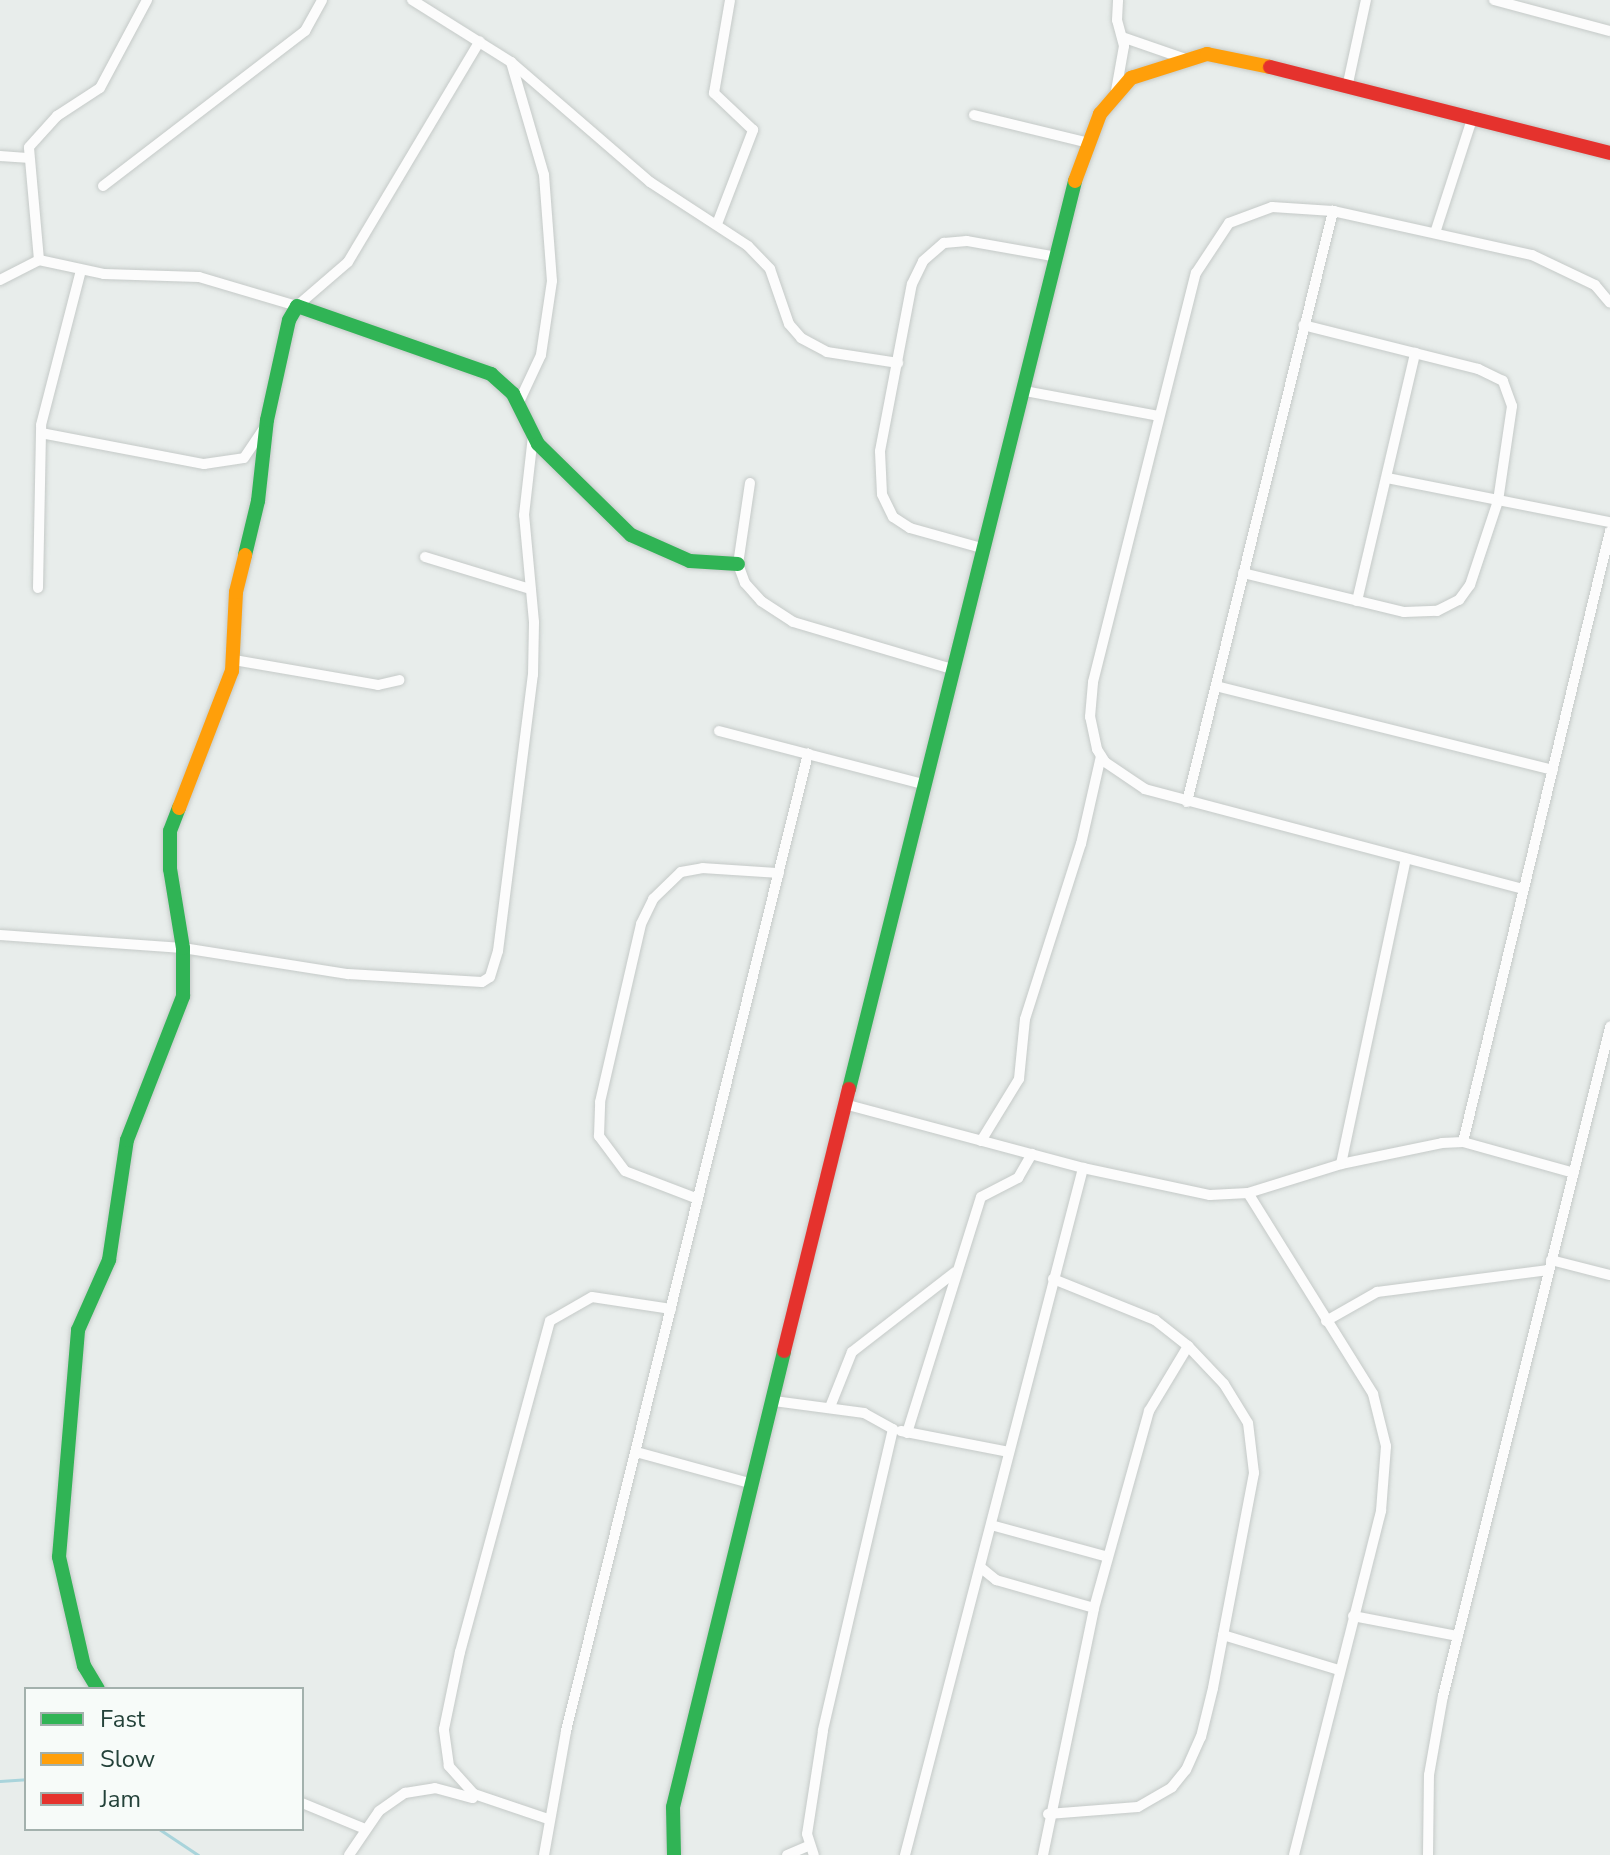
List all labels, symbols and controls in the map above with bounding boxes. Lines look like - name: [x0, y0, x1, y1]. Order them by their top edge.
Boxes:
- legend: [24, 1687, 304, 1831]
- text: Fast: [100, 1703, 145, 1735]
- text: Slow: [100, 1743, 155, 1775]
- text: Jam: [100, 1783, 141, 1815]

